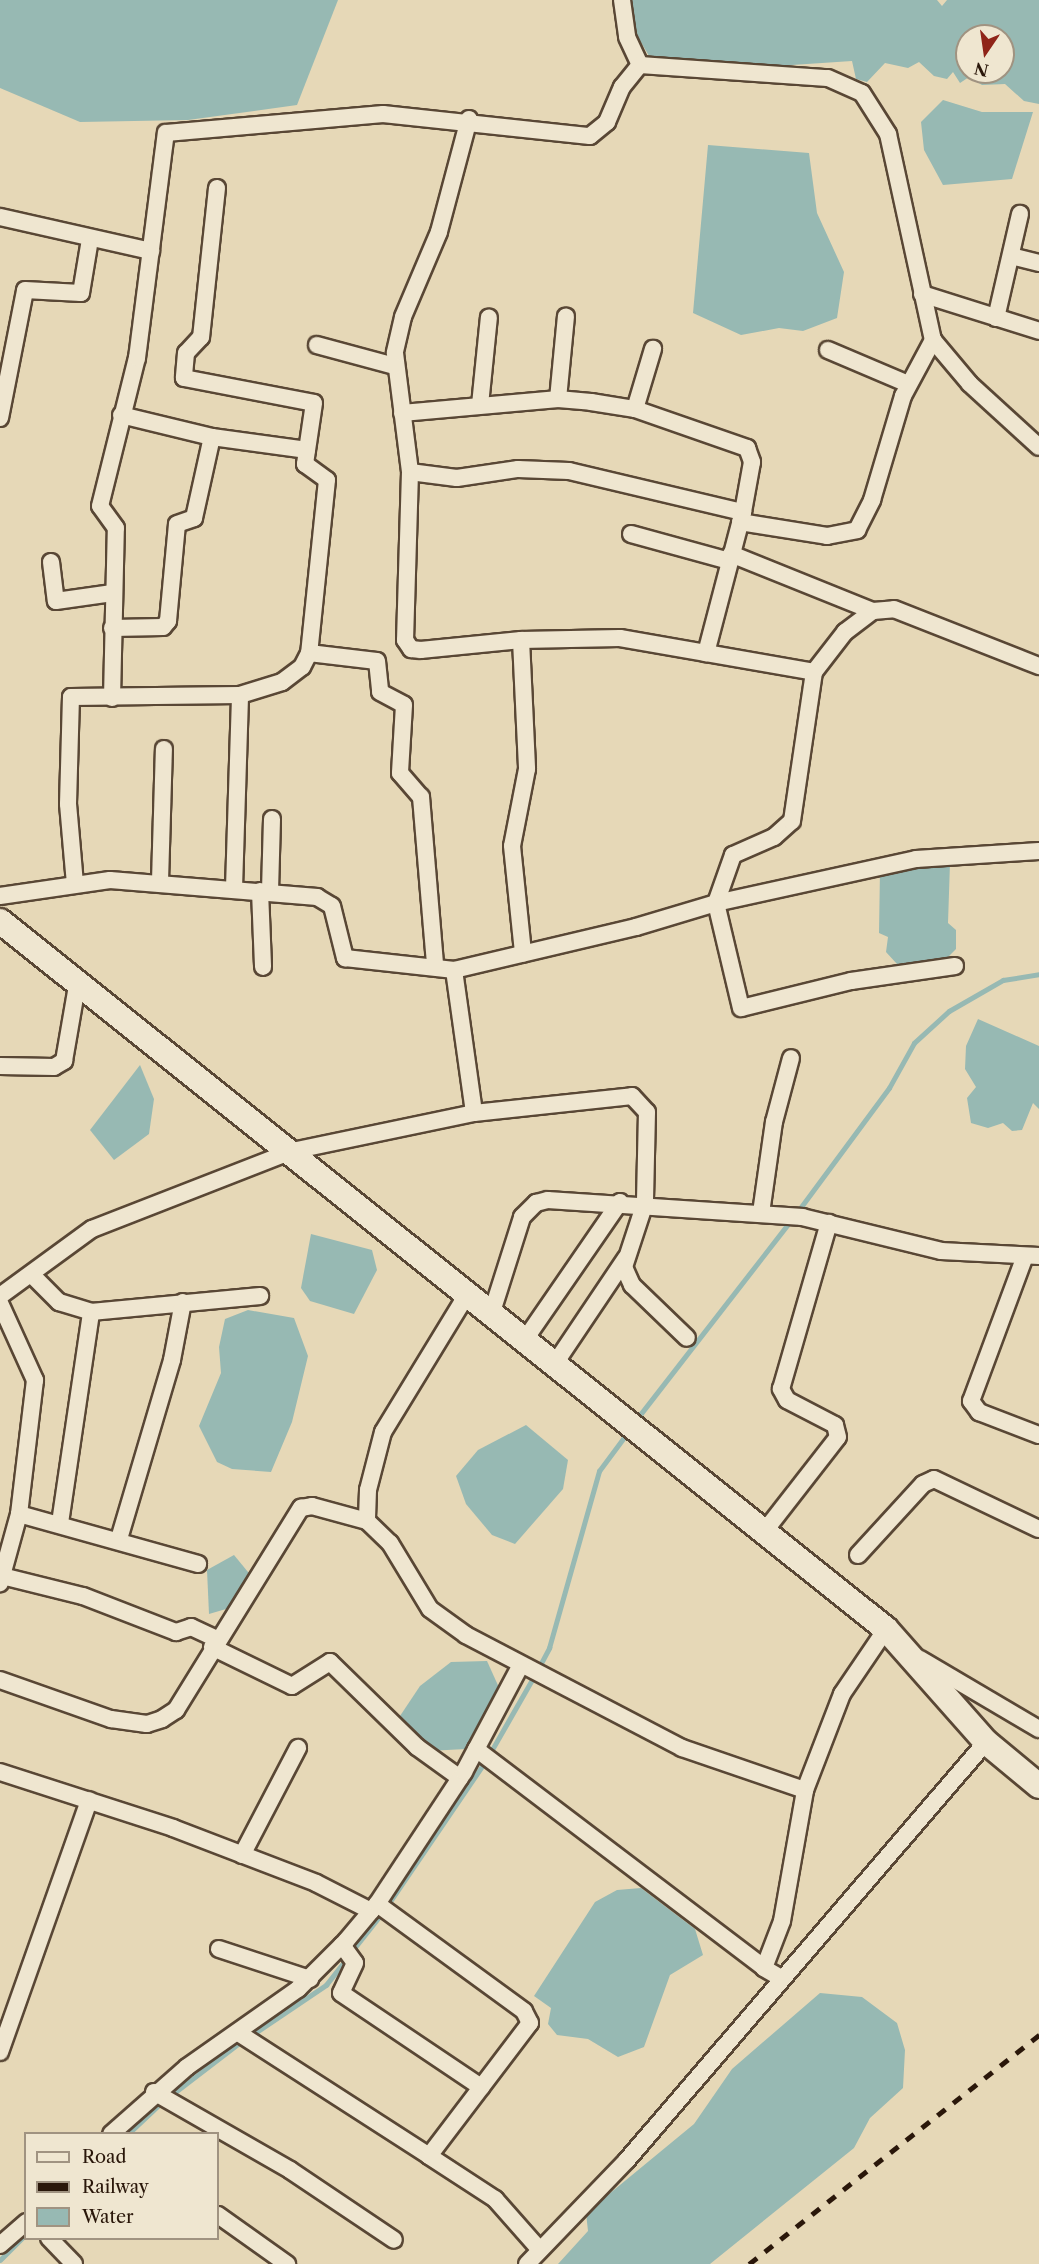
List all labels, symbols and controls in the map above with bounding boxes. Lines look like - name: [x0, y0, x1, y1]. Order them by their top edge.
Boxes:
- north arrow: [955, 24, 1015, 84]
- text: N: [972, 58, 990, 81]
- legend: [24, 2132, 219, 2240]
- text: Road: [82, 2146, 127, 2168]
- text: Railway: [82, 2176, 149, 2198]
- text: Water: [82, 2206, 134, 2228]

